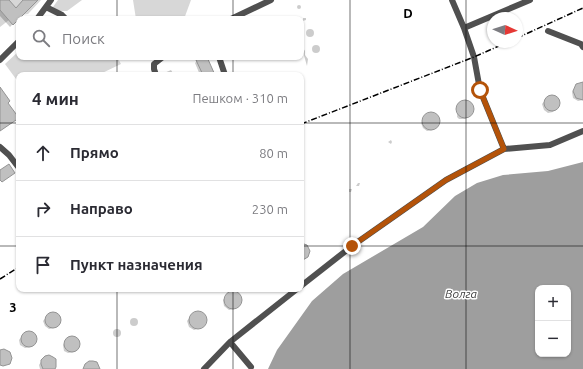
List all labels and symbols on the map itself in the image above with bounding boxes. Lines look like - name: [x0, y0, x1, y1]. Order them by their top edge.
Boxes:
- text: D: [403, 6, 413, 20]
- north arrow: [487, 12, 523, 48]
- route start: [471, 81, 489, 99]
- route end: [343, 237, 361, 255]
- water label: Волга: [445, 287, 477, 300]
- text: 3: [9, 300, 17, 314]

